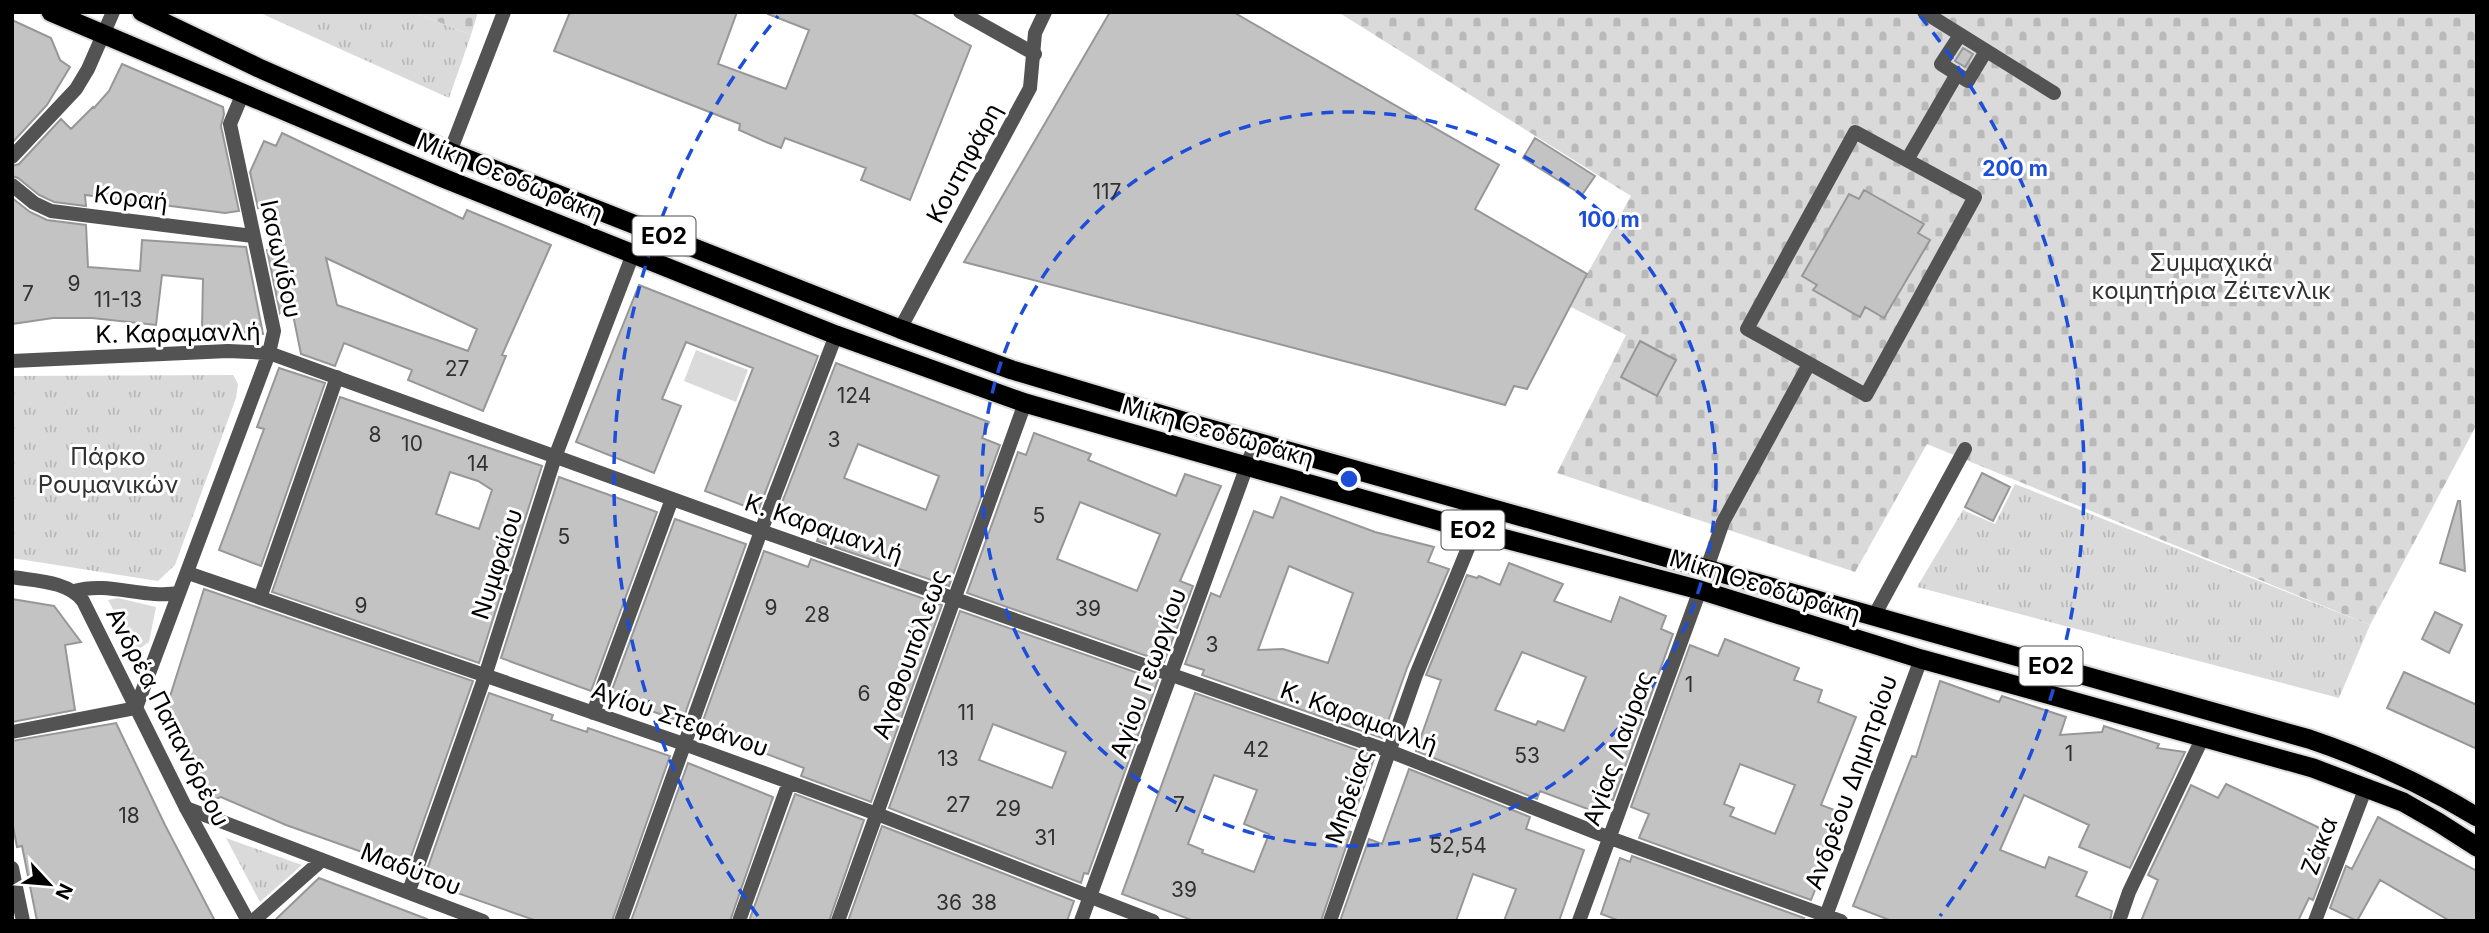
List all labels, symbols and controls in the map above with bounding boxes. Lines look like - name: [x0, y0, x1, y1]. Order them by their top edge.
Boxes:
- street label: Κουτηφάρη: [920, 98, 1008, 228]
- street label: Μίκη Θεοδωράκη: [413, 126, 607, 228]
- text: 200 m: [1982, 156, 2048, 181]
- street label: Κοραή: [92, 179, 170, 217]
- house number: 117: [1093, 179, 1121, 204]
- street label: Ιασωνίδου: [254, 197, 308, 321]
- text: 100 m: [1578, 207, 1640, 232]
- road number: ΕΟ2: [632, 216, 696, 256]
- park label: Συμμαχικά κοιμητήρια Ζέιτενλικ: [2092, 248, 2331, 305]
- house number: 9: [67, 271, 81, 296]
- house number: 7: [22, 281, 34, 306]
- house number: 11-13: [94, 287, 142, 312]
- street label: Κ. Καραμανλή: [95, 317, 261, 349]
- house number: 27: [445, 356, 469, 381]
- house number: 124: [837, 383, 871, 408]
- street label: Μίκη Θεοδωράκη: [1119, 391, 1317, 473]
- house number: 8: [369, 422, 382, 447]
- house number: 3: [828, 427, 840, 452]
- house number: 10: [401, 431, 423, 456]
- park label: Πάρκο Ρουμανικών: [38, 442, 178, 499]
- house number: 14: [467, 451, 489, 476]
- centre of rings: [1337, 467, 1361, 491]
- street label: Κ. Καραμανλή: [741, 487, 907, 569]
- house number: 5: [1033, 503, 1045, 528]
- street label: Νυμφαίου: [465, 505, 529, 623]
- road number: ΕΟ2: [1442, 510, 1504, 550]
- house number: 5: [558, 524, 570, 549]
- street label: Μίκη Θεοδωράκη: [1666, 543, 1864, 629]
- street label: Αγαθουπόλεως: [866, 565, 954, 743]
- street label: Αγίου Γεωργίου: [1104, 584, 1192, 762]
- house number: 9: [354, 593, 368, 618]
- house number: 9: [764, 595, 778, 620]
- house number: 39: [1075, 596, 1101, 621]
- house number: 28: [804, 602, 830, 627]
- street label: Ανδρέα Παπανδρέου: [100, 603, 236, 831]
- house number: 3: [1206, 632, 1218, 657]
- road number: ΕΟ2: [2020, 646, 2082, 686]
- street label: Αγίας Λαύρας: [1577, 667, 1659, 829]
- street label: Ανδρέου Δημητρίου: [1799, 671, 1903, 893]
- house number: 1: [1685, 672, 1693, 697]
- street label: Αγίου Στεφάνου: [588, 675, 772, 763]
- street label: Κ. Καραμανλή: [1276, 675, 1442, 759]
- house number: 6: [857, 681, 871, 706]
- house number: 11: [957, 700, 975, 725]
- house number: 42: [1243, 737, 1269, 762]
- house number: 1: [2065, 741, 2073, 766]
- house number: 53: [1514, 743, 1540, 768]
- street label: Μηδείας: [1319, 744, 1379, 848]
- house number: 13: [937, 746, 959, 771]
- house number: 27: [946, 792, 970, 817]
- house number: 7: [1173, 792, 1185, 817]
- house number: 29: [995, 796, 1021, 821]
- house number: 18: [118, 803, 140, 828]
- street label: Ζάκα: [2295, 813, 2343, 879]
- house number: 31: [1034, 825, 1056, 850]
- house number: 52,54: [1429, 833, 1487, 858]
- street label: Μαδύτου: [357, 837, 465, 901]
- north arrow: [14, 849, 84, 919]
- house number: 39: [1171, 877, 1197, 902]
- text: N: [50, 880, 77, 903]
- house number: 36: [936, 890, 962, 915]
- house number: 38: [971, 890, 997, 915]

